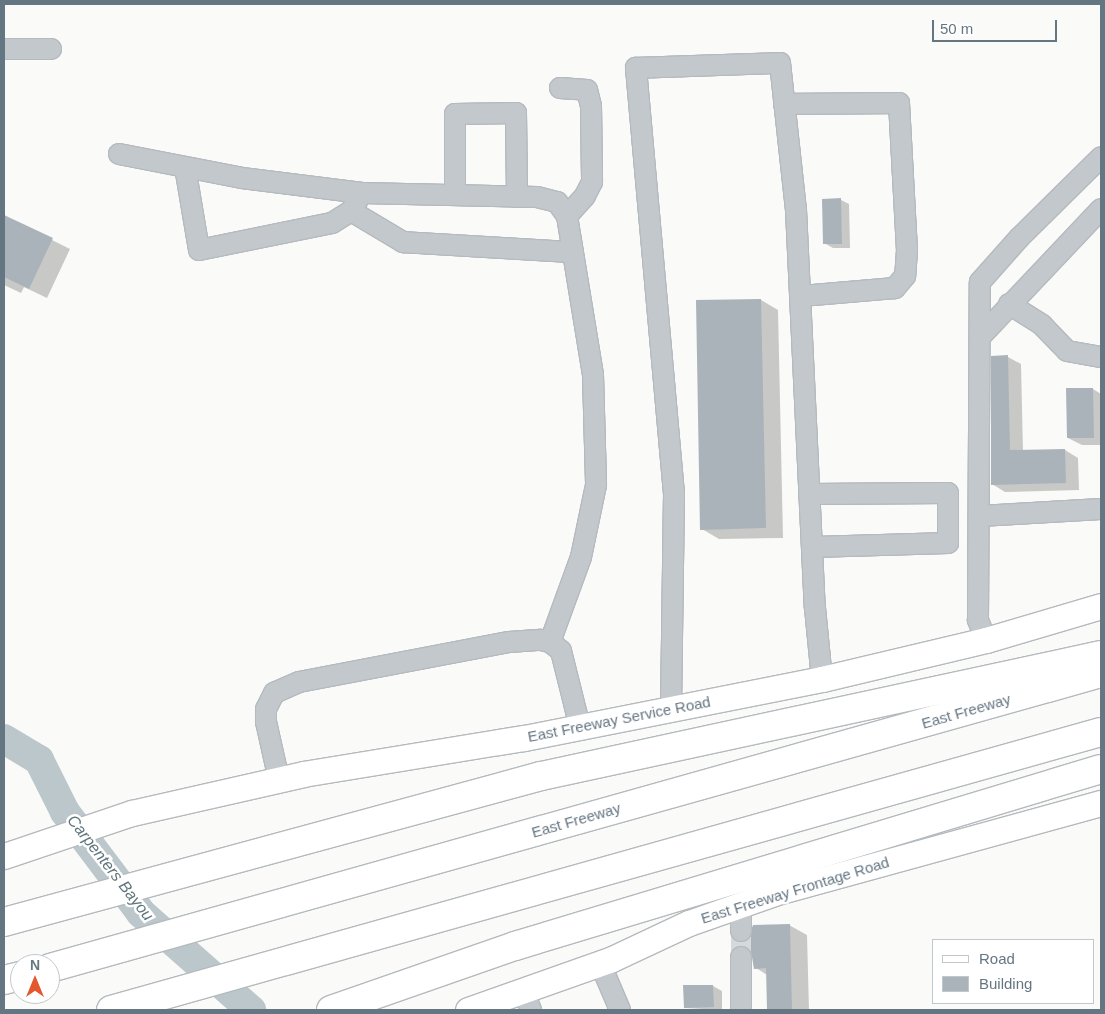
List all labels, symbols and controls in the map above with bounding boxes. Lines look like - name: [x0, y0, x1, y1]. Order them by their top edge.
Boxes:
- scale bar: [935, 10, 1060, 42]
- text: 50 m: [940, 20, 973, 37]
- street label: East Freeway: [919, 690, 1013, 732]
- street label: East Freeway Service Road: [526, 692, 712, 746]
- street label: East Freeway: [529, 799, 623, 841]
- water label: Carpenters Bayou: [63, 811, 157, 925]
- street label: East Freeway Frontage Road: [699, 853, 891, 927]
- legend: [932, 939, 1095, 1004]
- text: Road: [979, 950, 1015, 967]
- north arrow: [10, 954, 60, 1004]
- text: N: [30, 957, 40, 973]
- text: Building: [979, 975, 1032, 992]

